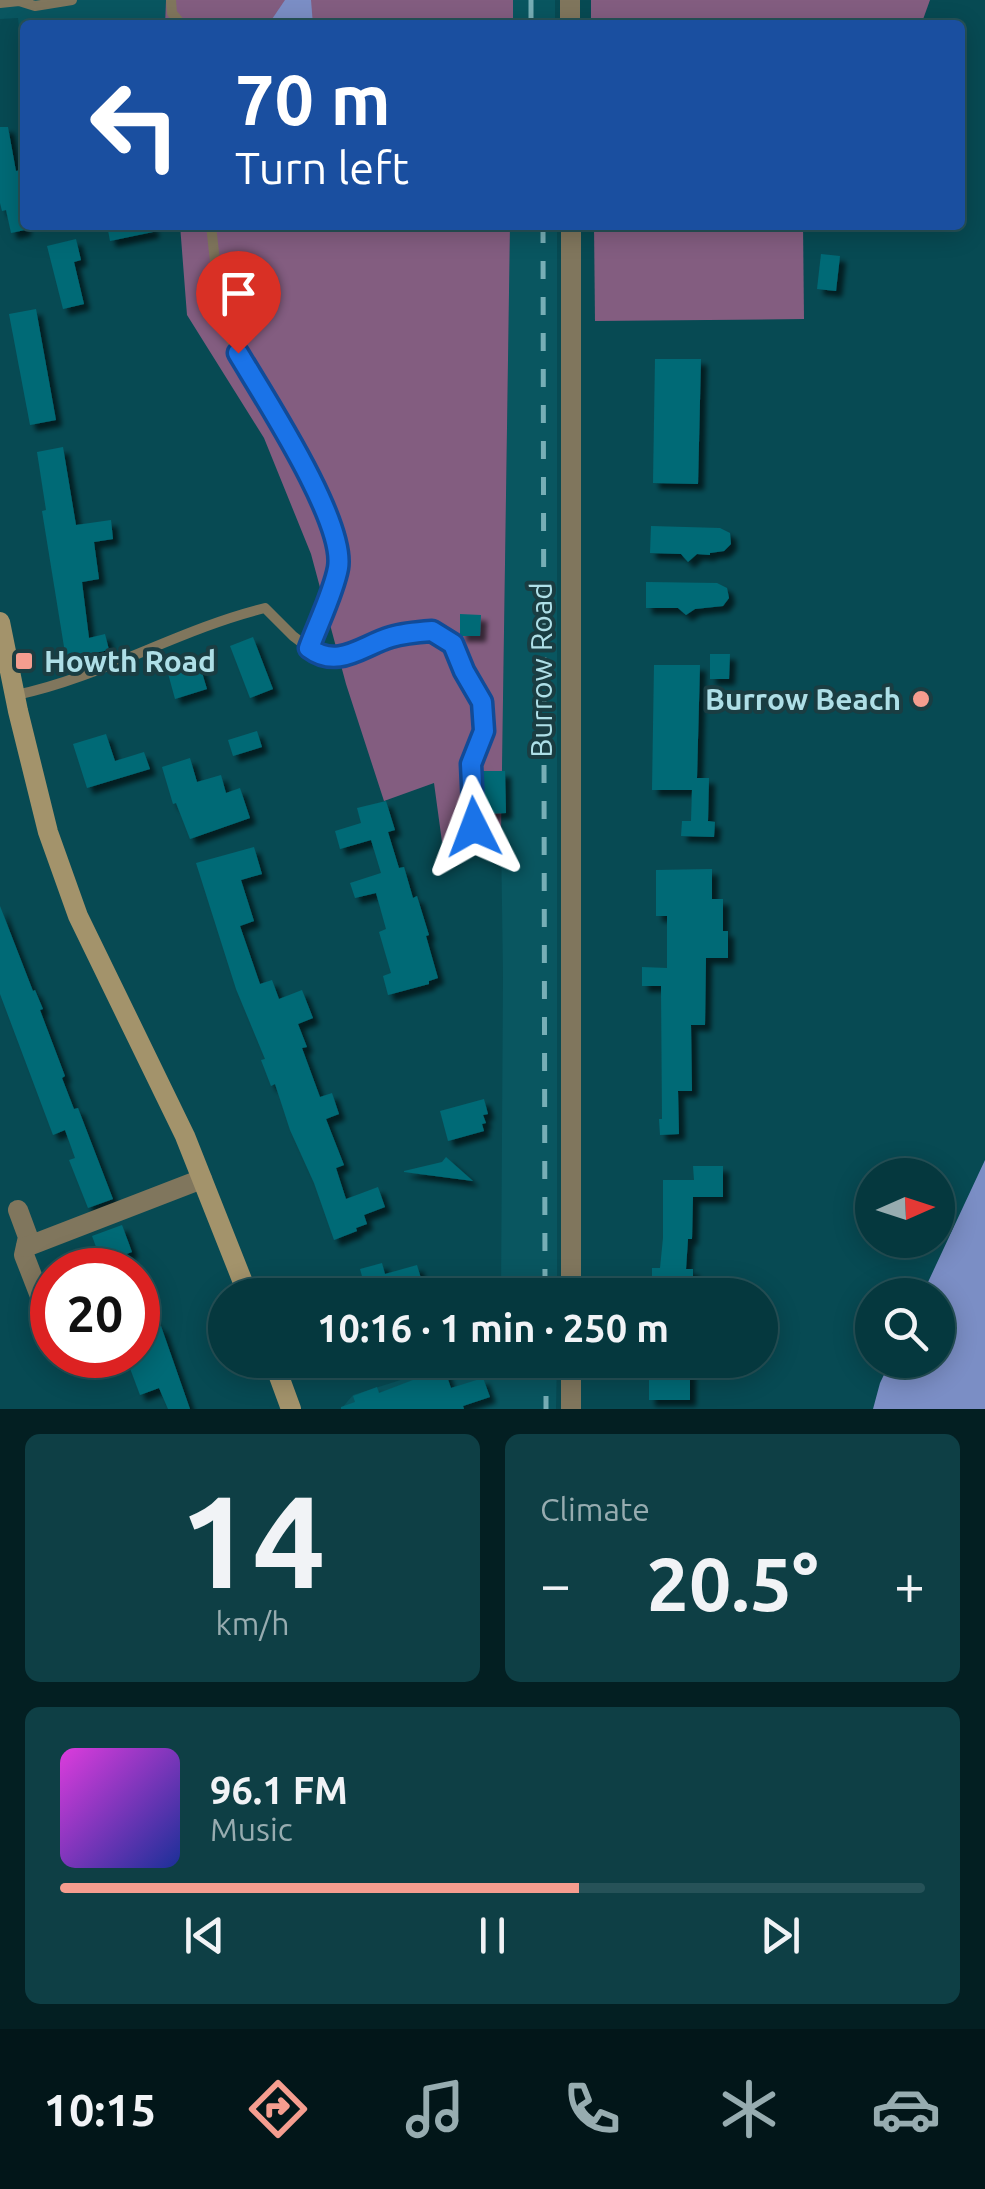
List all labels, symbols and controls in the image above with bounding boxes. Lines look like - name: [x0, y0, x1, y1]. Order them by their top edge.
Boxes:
- icon: left: [70, 60, 200, 190]
- text: 70 m: [235, 60, 391, 138]
- text: Turn left: [235, 142, 409, 193]
- pin: [196, 251, 281, 354]
- icon: arrive: [211, 266, 266, 321]
- street label: Burrow Road: [524, 582, 558, 758]
- place label: Howth Road: [44, 644, 216, 678]
- marker: Howth Road: [13, 650, 35, 672]
- place label: Burrow Beach: [705, 682, 901, 716]
- marker: Burrow Beach: [910, 688, 932, 710]
- position arrow: [422, 775, 526, 879]
- north arrow: [855, 1158, 955, 1258]
- map controls: [855, 1158, 955, 1378]
- speed limit sign: 20: [30, 1248, 160, 1378]
- button: search: [855, 1278, 955, 1378]
- text: 10:16 · 1 min · 250 m: [317, 1307, 669, 1349]
- text: 14: [179, 1467, 326, 1613]
- text: Climate: [540, 1491, 650, 1527]
- text: 20.5°: [647, 1541, 818, 1625]
- text: −: [540, 1553, 571, 1614]
- text: +: [894, 1553, 925, 1614]
- text: km/h: [216, 1605, 289, 1641]
- text: 96.1 FM: [210, 1769, 348, 1811]
- text: Music: [210, 1811, 293, 1847]
- icon: previous: [177, 1908, 232, 1963]
- icon: pause: [465, 1908, 520, 1963]
- icon: next: [753, 1908, 808, 1963]
- icon: directions: [243, 2074, 313, 2144]
- icon: music: [400, 2074, 470, 2144]
- icon: phone: [557, 2074, 627, 2144]
- icon: climate: [714, 2074, 784, 2144]
- icon: car: [871, 2074, 941, 2144]
- text: 10:15: [44, 2084, 156, 2135]

